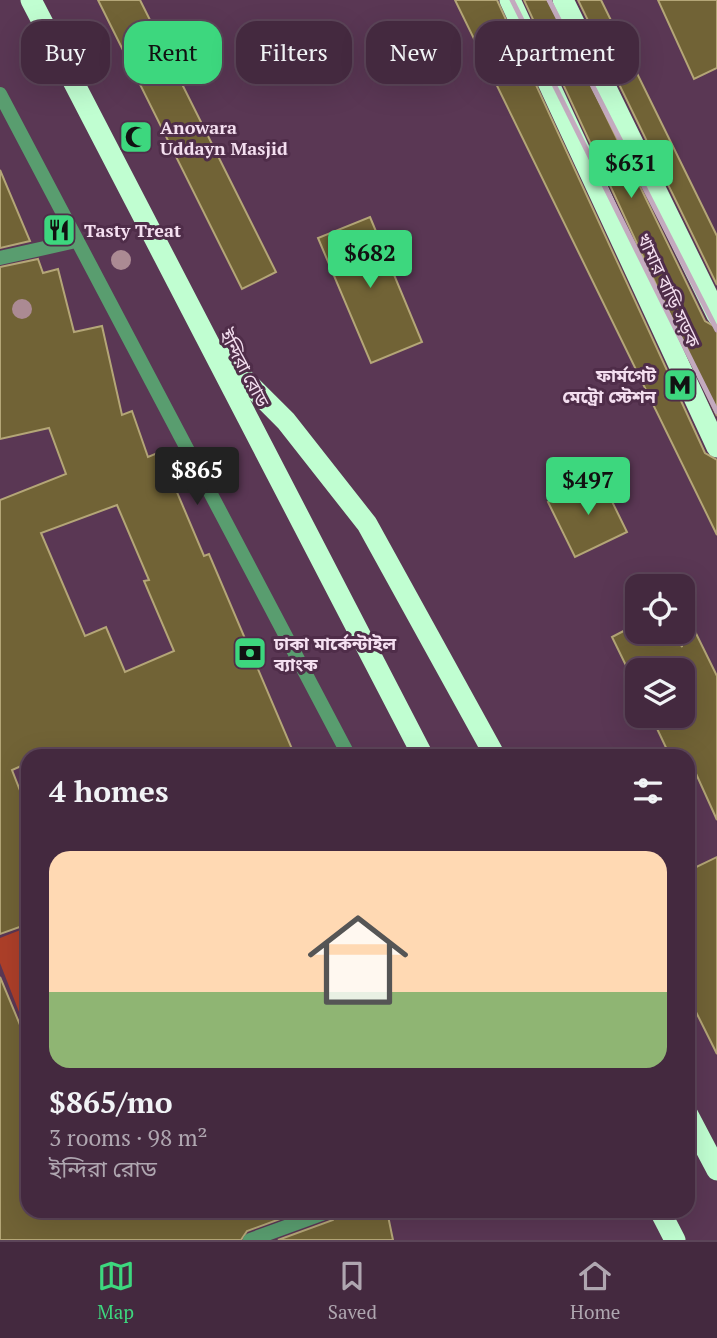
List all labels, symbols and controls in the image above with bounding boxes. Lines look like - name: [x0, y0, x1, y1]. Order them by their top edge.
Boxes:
- chip: Buy: [21, 21, 110, 84]
- chip: Rent: [124, 21, 222, 84]
- chip: Filters: [236, 21, 352, 84]
- chip: New: [366, 21, 461, 84]
- chip: Apartment: [475, 21, 639, 84]
- place label: Anowara Uddayn Masjid: [160, 115, 288, 160]
- mosque icon: Anowara Uddayn Masjid: [117, 118, 155, 156]
- pin: $631: [590, 140, 672, 200]
- text: $631: [605, 147, 657, 178]
- restaurant icon: Tasty Treat: [40, 211, 78, 249]
- place label: Tasty Treat: [84, 218, 181, 242]
- street label: খামার বাড়ি সড়ক: [632, 229, 706, 352]
- pin: $682: [329, 230, 411, 290]
- text: $682: [344, 237, 396, 268]
- street label: ইন্দিরা রোড: [214, 324, 276, 411]
- place label: ফার্মগেট মেট্রো স্টেশন: [562, 363, 657, 408]
- metro station icon: ফার্মগেট মেট্রো স্টেশন: [661, 366, 699, 404]
- pin: $865: [156, 448, 238, 507]
- text: $865: [171, 454, 223, 485]
- pin: $497: [547, 458, 629, 517]
- text: $497: [562, 464, 614, 495]
- map controls: [625, 574, 695, 728]
- button: locate: [625, 574, 695, 644]
- place label: ঢাকা মার্কেন্টাইল ব্যাংক: [273, 631, 396, 676]
- bank icon: ঢাকা মার্কেন্টাইল ব্যাংক: [231, 634, 269, 672]
- button: layers: [625, 658, 695, 728]
- text: 4 homes: [49, 771, 168, 811]
- icon: filters: [629, 772, 667, 810]
- icon: home: [295, 897, 421, 1023]
- text: $865/mo: [49, 1082, 173, 1122]
- text: 3 rooms · 98 m²: [49, 1122, 208, 1153]
- text: ইন্দিরা রোড: [49, 1153, 157, 1184]
- tab: Map: [97, 1257, 135, 1324]
- tab: Saved: [328, 1257, 377, 1324]
- tab: Home: [570, 1257, 620, 1324]

